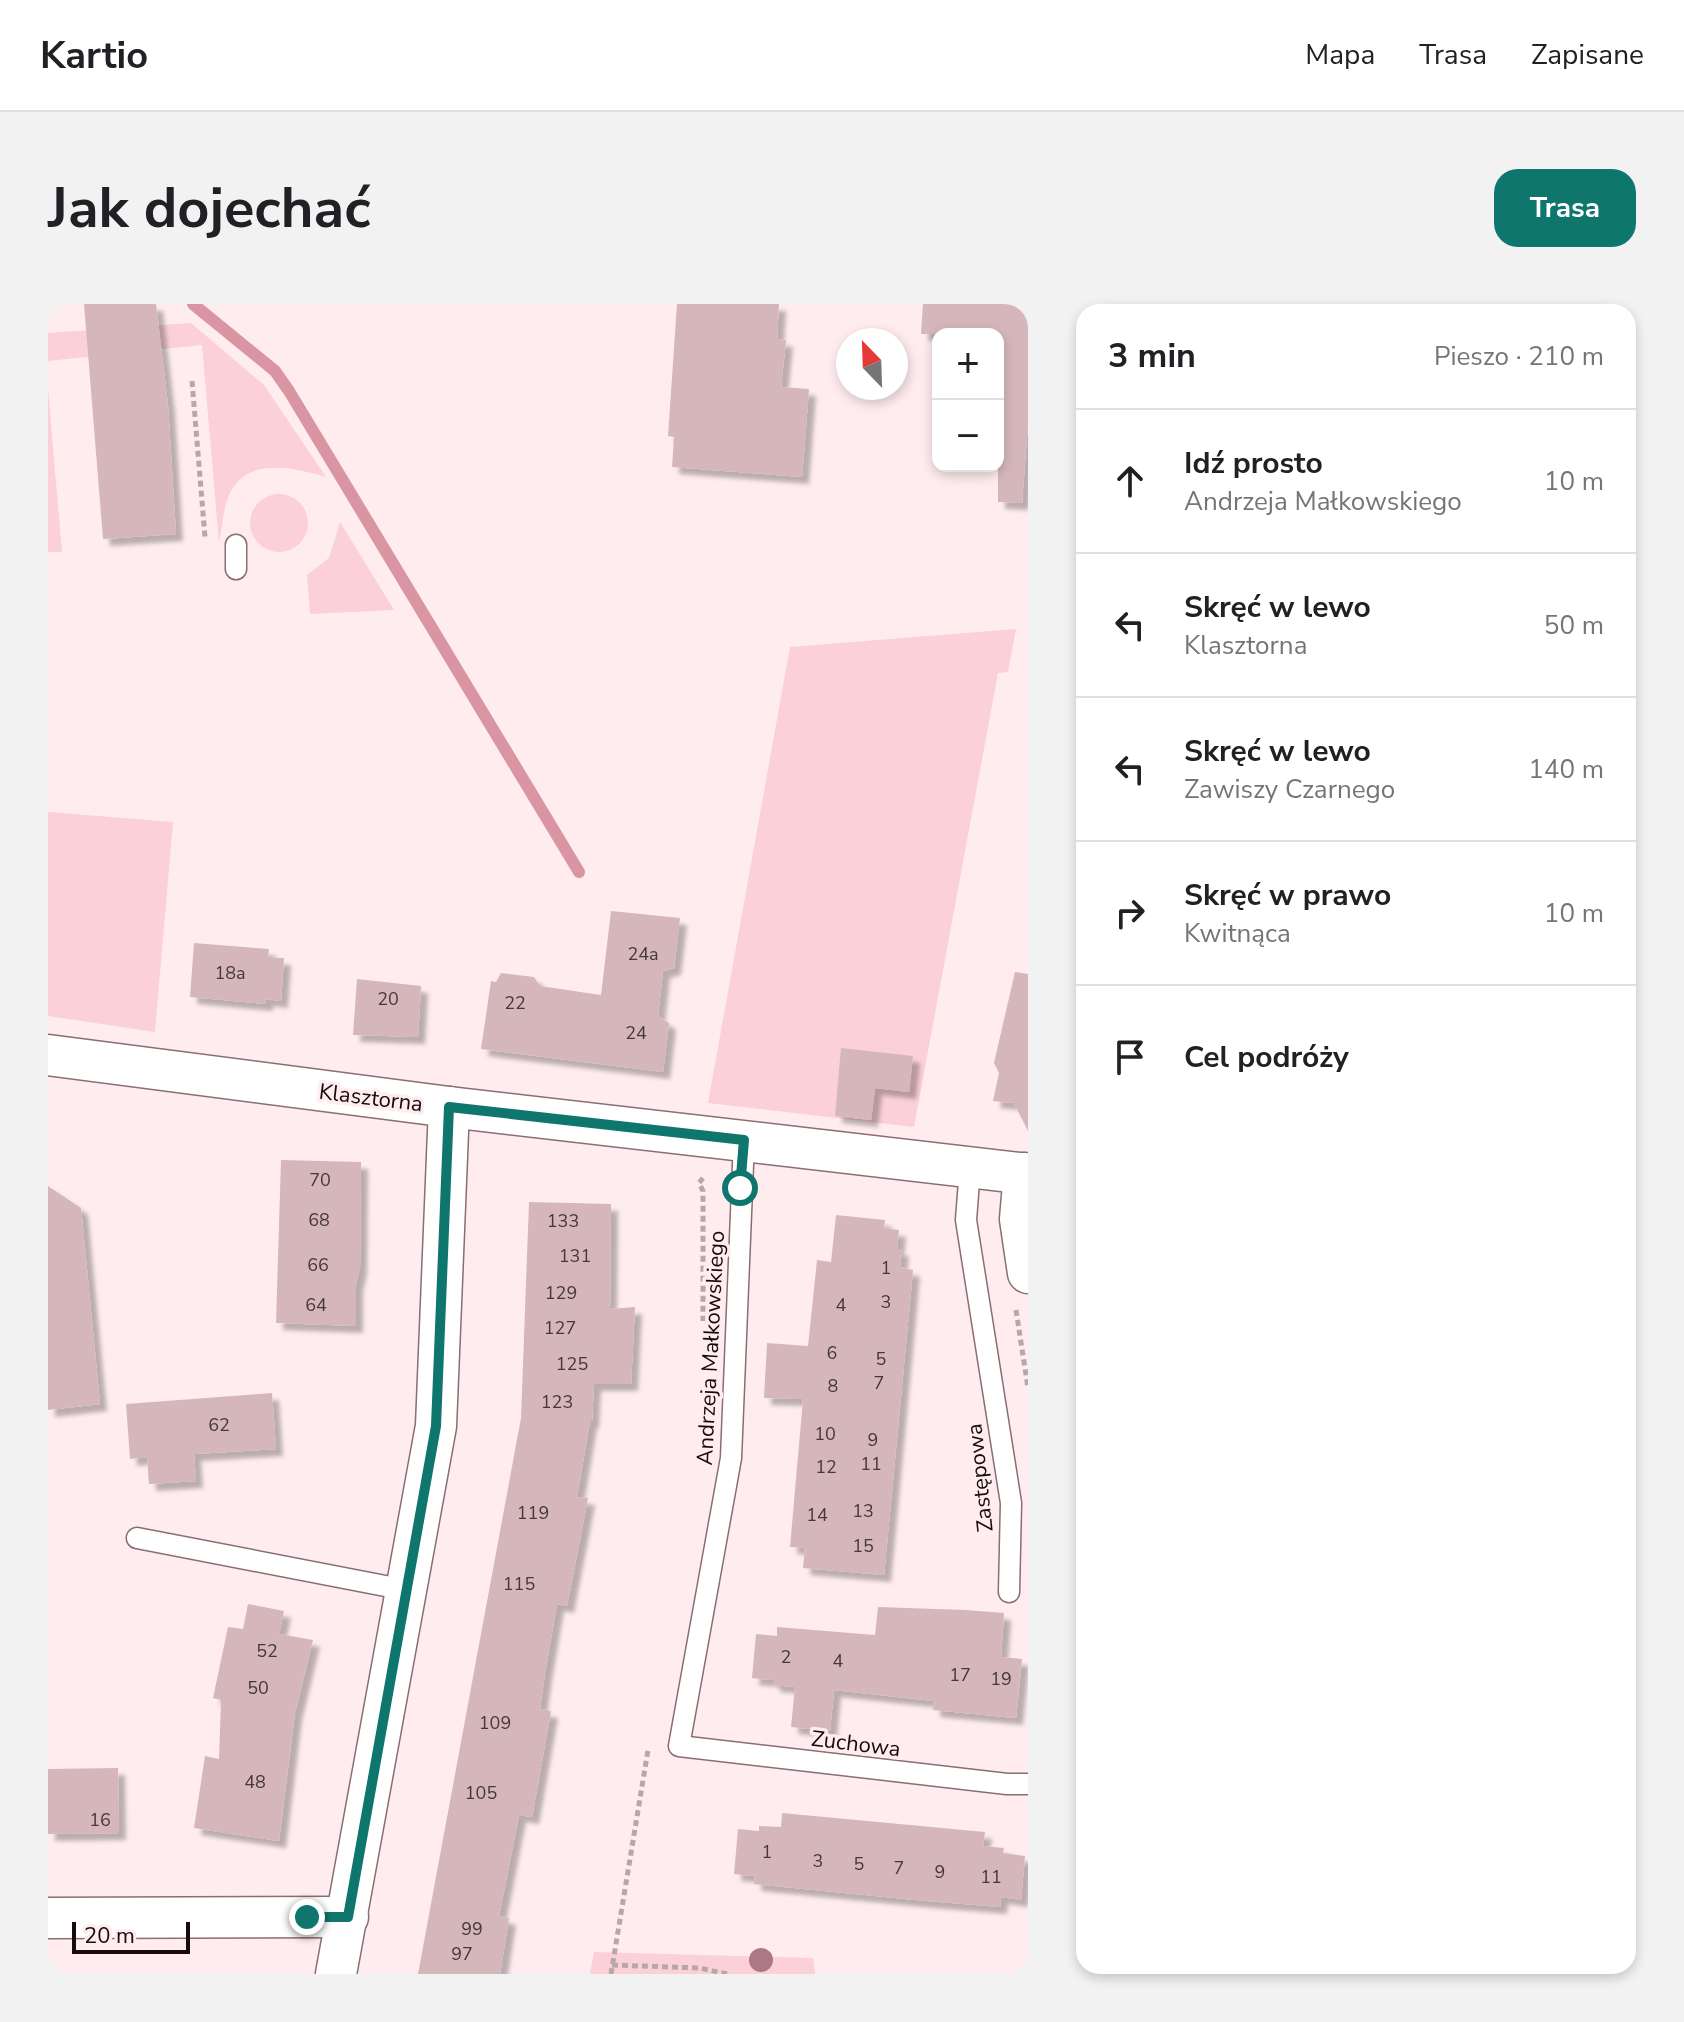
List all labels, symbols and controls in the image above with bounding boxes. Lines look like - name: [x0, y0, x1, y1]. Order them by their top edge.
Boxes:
- text: Kartio: [40, 30, 148, 81]
- text: Mapa: [1305, 36, 1375, 74]
- text: Trasa: [1419, 36, 1487, 74]
- text: Zapisane: [1531, 36, 1644, 74]
- button: Trasa: [1494, 169, 1636, 247]
- text: Jak dojechać: [48, 170, 371, 247]
- north arrow: [836, 328, 908, 400]
- map controls: [932, 328, 1004, 472]
- button: +: [932, 328, 1004, 400]
- text: 3 min: [1108, 333, 1196, 379]
- text: Pieszo · 210 m: [1434, 339, 1604, 374]
- button: −: [932, 400, 1004, 472]
- text: Idź prosto: [1184, 443, 1323, 484]
- icon: ahead: [1108, 459, 1152, 503]
- text: 10 m: [1544, 464, 1604, 499]
- text: Andrzeja Małkowskiego: [1184, 484, 1462, 519]
- text: Skręć w lewo: [1184, 587, 1371, 628]
- icon: left: [1108, 603, 1152, 647]
- text: 50 m: [1544, 608, 1604, 643]
- text: Klasztorna: [1184, 628, 1307, 663]
- text: Skręć w lewo: [1184, 731, 1371, 772]
- icon: left: [1108, 747, 1152, 791]
- text: 140 m: [1528, 752, 1604, 787]
- text: Zawiszy Czarnego: [1184, 772, 1395, 807]
- text: Skręć w prawo: [1184, 875, 1391, 916]
- icon: right: [1108, 891, 1152, 935]
- text: 10 m: [1544, 896, 1604, 931]
- text: Kwitnąca: [1184, 916, 1291, 951]
- house number: 24a: [627, 942, 659, 966]
- house number: 18a: [214, 961, 246, 985]
- house number: 20: [377, 987, 399, 1011]
- house number: 22: [504, 991, 526, 1015]
- house number: 24: [625, 1021, 647, 1045]
- icon: arrive: [1108, 1035, 1152, 1079]
- text: Cel podróży: [1184, 1037, 1349, 1078]
- street label: Klasztorna: [317, 1077, 425, 1119]
- house number: 70: [309, 1168, 331, 1192]
- route start: [722, 1170, 758, 1206]
- house number: 68: [308, 1208, 330, 1232]
- house number: 133: [547, 1209, 579, 1233]
- street label: Andrzeja Małkowskiego: [690, 1230, 732, 1466]
- house number: 131: [559, 1244, 591, 1268]
- house number: 66: [307, 1253, 329, 1277]
- house number: 1: [881, 1256, 891, 1280]
- house number: 129: [545, 1281, 577, 1305]
- house number: 3: [881, 1290, 891, 1314]
- house number: 64: [305, 1293, 327, 1317]
- house number: 4: [836, 1293, 847, 1317]
- house number: 127: [544, 1316, 576, 1340]
- house number: 6: [827, 1341, 837, 1365]
- house number: 5: [876, 1347, 886, 1371]
- house number: 125: [556, 1352, 588, 1376]
- house number: 7: [874, 1371, 884, 1395]
- house number: 8: [828, 1374, 838, 1398]
- house number: 123: [541, 1390, 573, 1414]
- house number: 62: [208, 1413, 230, 1437]
- house number: 10: [814, 1422, 836, 1446]
- street label: Zastępowa: [959, 1422, 1001, 1534]
- house number: 9: [868, 1428, 878, 1452]
- house number: 11: [860, 1452, 882, 1476]
- house number: 12: [815, 1455, 837, 1479]
- house number: 13: [852, 1499, 874, 1523]
- house number: 119: [517, 1501, 549, 1525]
- house number: 14: [806, 1503, 828, 1527]
- house number: 15: [852, 1534, 874, 1558]
- house number: 115: [503, 1572, 535, 1596]
- house number: 52: [256, 1639, 278, 1663]
- house number: 2: [781, 1645, 791, 1669]
- house number: 4: [833, 1649, 844, 1673]
- house number: 17: [949, 1663, 971, 1687]
- house number: 19: [990, 1667, 1012, 1691]
- house number: 50: [247, 1676, 269, 1700]
- house number: 109: [479, 1711, 511, 1735]
- street label: Zuchowa: [809, 1724, 902, 1764]
- house number: 48: [244, 1770, 266, 1794]
- house number: 105: [465, 1781, 497, 1805]
- house number: 16: [89, 1808, 111, 1832]
- house number: 1: [762, 1840, 772, 1864]
- house number: 3: [813, 1849, 823, 1873]
- house number: 5: [854, 1852, 864, 1876]
- house number: 7: [894, 1856, 904, 1880]
- house number: 9: [935, 1860, 945, 1884]
- house number: 11: [980, 1865, 1002, 1889]
- route end: [289, 1899, 325, 1935]
- house number: 99: [461, 1917, 483, 1941]
- scale bar: [72, 1918, 190, 1954]
- text: 20 m: [84, 1921, 135, 1951]
- house number: 97: [451, 1942, 473, 1966]

